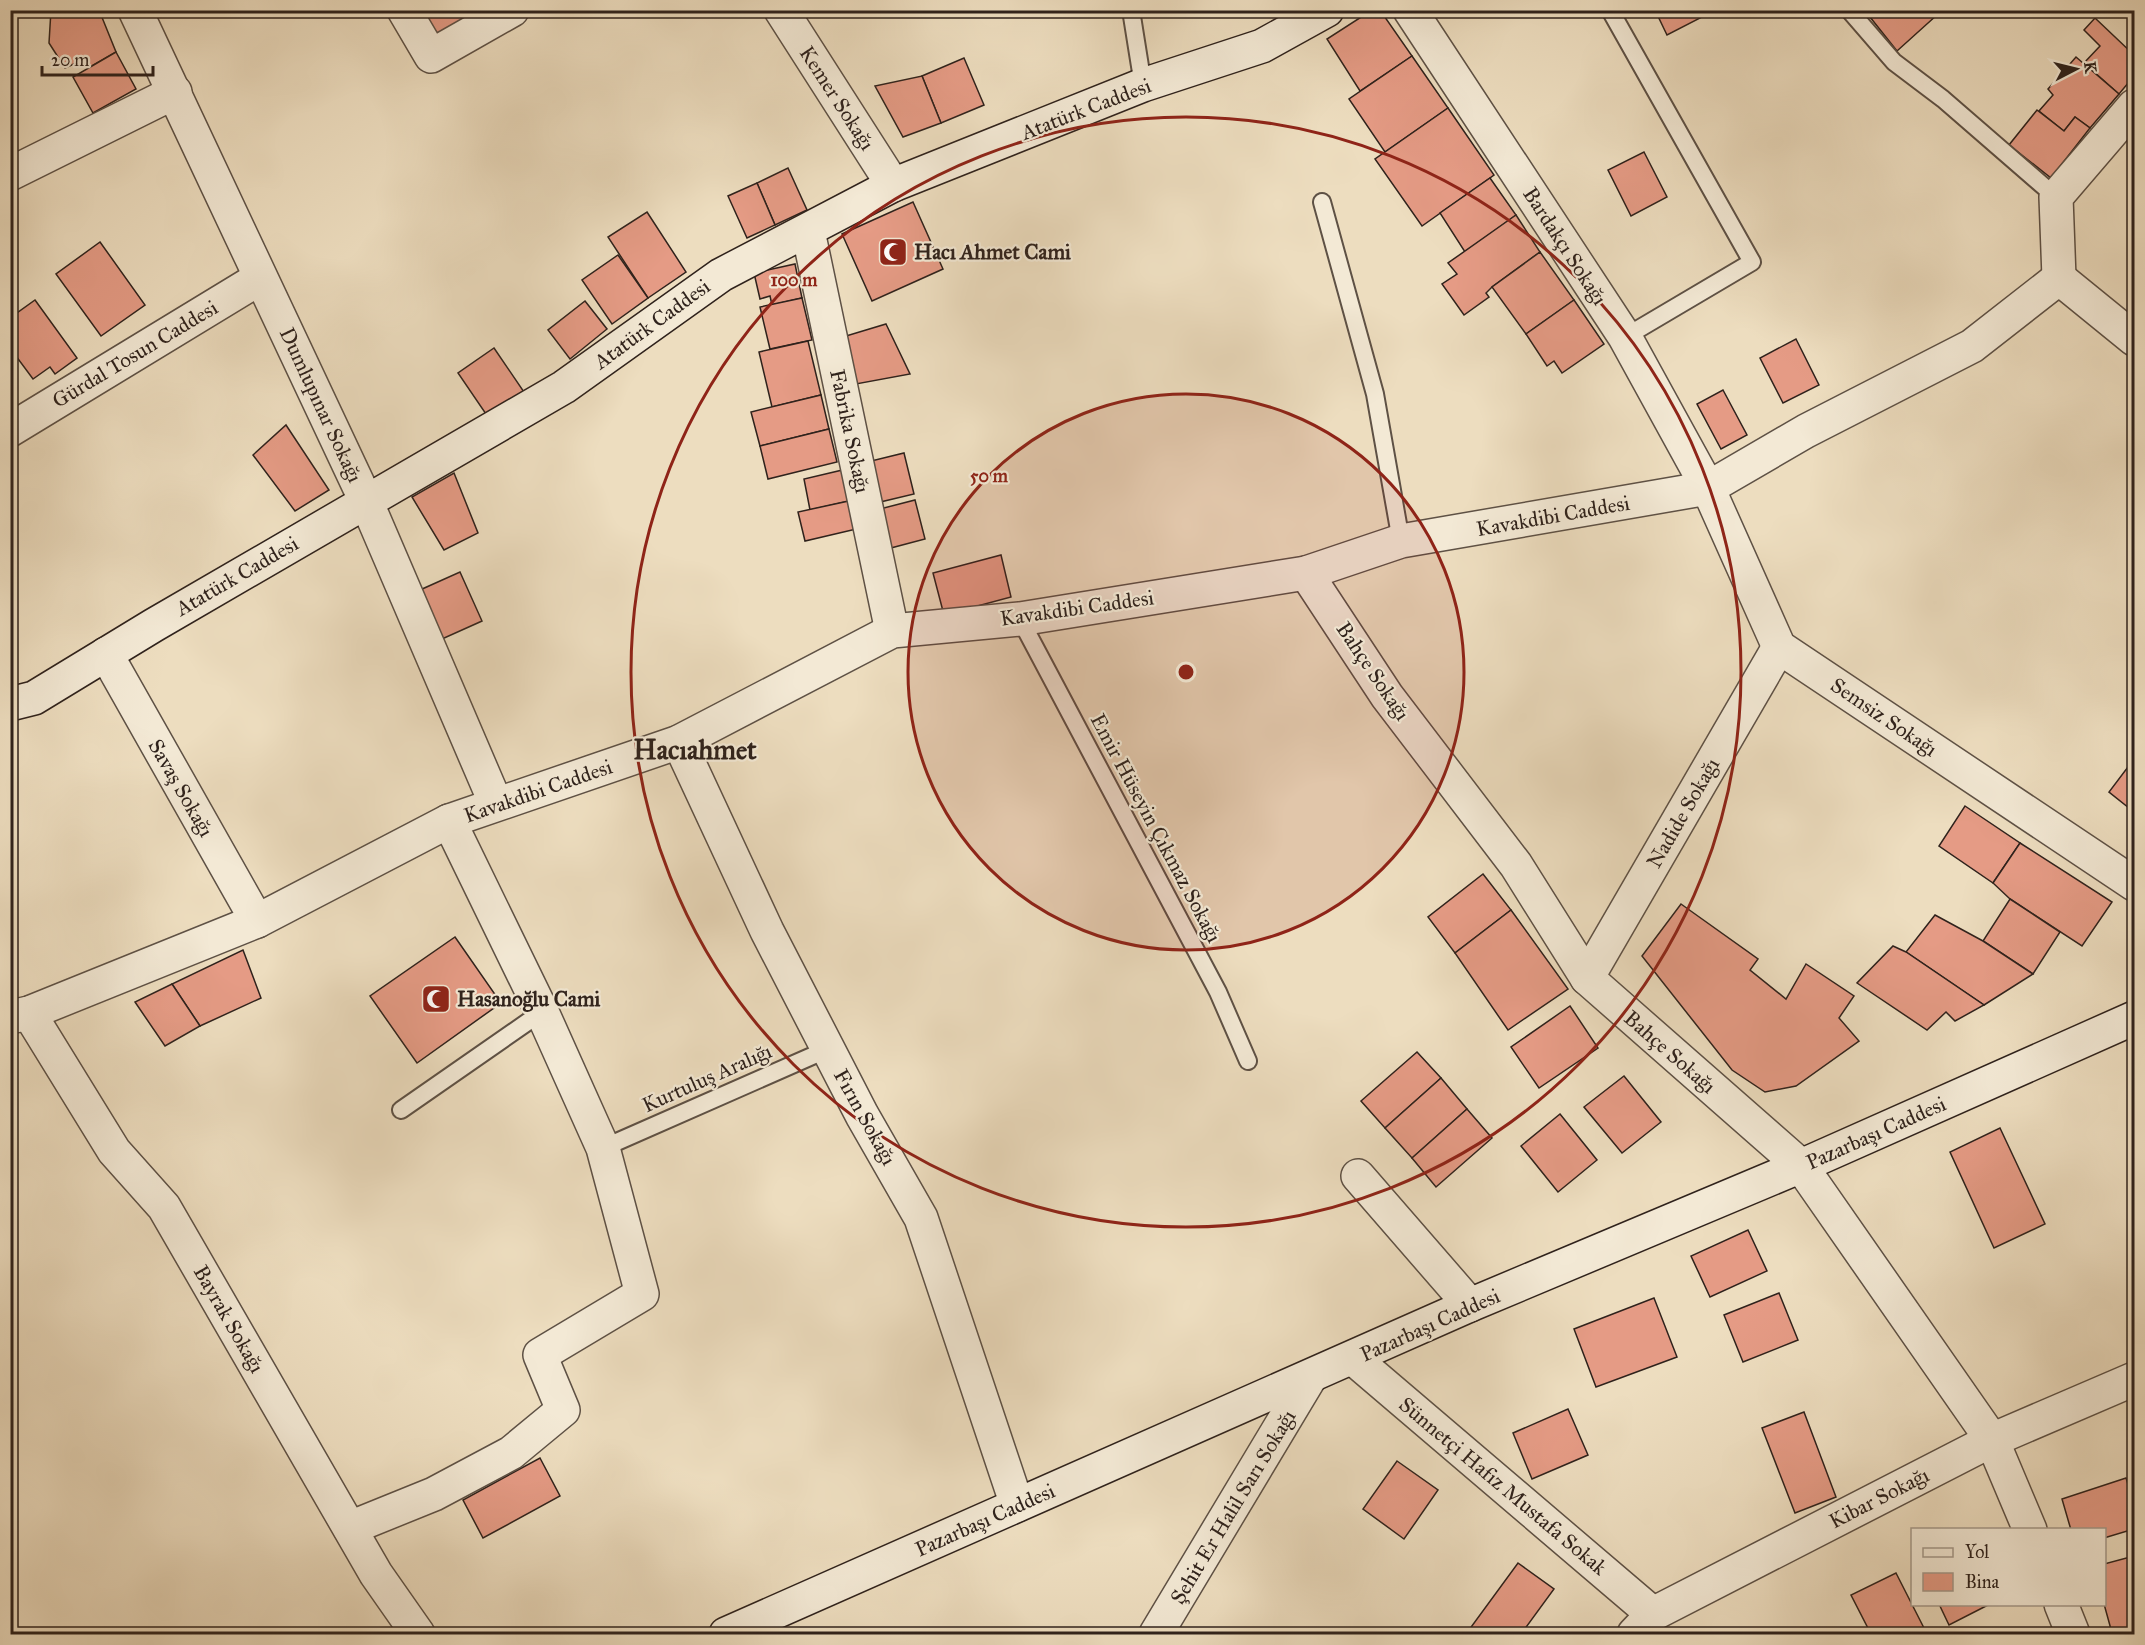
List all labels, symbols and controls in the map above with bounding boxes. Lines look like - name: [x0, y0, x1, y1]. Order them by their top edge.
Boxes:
- scale bar: [42, 39, 153, 77]
- north arrow: [2046, 39, 2106, 99]
- street label: Kemer Sokağı: [794, 41, 880, 155]
- text: 20 m: [51, 49, 89, 71]
- text: K: [2080, 60, 2101, 75]
- street label: Atatürk Caddesi: [1016, 72, 1155, 146]
- street label: Bardakçı Sokağı: [1517, 182, 1613, 310]
- mosque icon: Hacı Ahmet Cami: [877, 236, 909, 268]
- place label: Hacı Ahmet Cami: [914, 239, 1071, 265]
- text: 100 m: [771, 269, 818, 291]
- street label: Atatürk Caddesi: [588, 273, 715, 375]
- street label: Gürdal Tosun Caddesi: [48, 294, 223, 414]
- street label: Dumlupınar Sokağı: [274, 323, 368, 487]
- street label: Fabrika Sokağı: [824, 367, 876, 495]
- text: 50 m: [970, 465, 1009, 487]
- street label: Kavakdibi Caddesi: [1474, 490, 1632, 542]
- street label: Atatürk Caddesi: [170, 530, 303, 622]
- street label: Kavakdibi Caddesi: [998, 584, 1156, 632]
- street label: Bahçe Sokağı: [1331, 617, 1416, 725]
- centre of rings: [1176, 662, 1196, 682]
- street label: Semsiz Sokağı: [1826, 672, 1942, 762]
- street label: Emir Hüseyin Çıkmaz Sokağı: [1085, 709, 1227, 947]
- district label: Hacıahmet: [633, 733, 757, 766]
- street label: Savaş Sokağı: [143, 734, 220, 842]
- street label: Kavakdibi Caddesi: [460, 753, 616, 829]
- street label: Nadide Sokağı: [1641, 753, 1725, 873]
- mosque icon: Hasanoğlu Cami: [420, 983, 452, 1015]
- place label: Hasanoğlu Cami: [457, 986, 601, 1012]
- street label: Bahçe Sokağı: [1619, 1005, 1722, 1099]
- street label: Kurtuluş Aralığı: [638, 1038, 776, 1118]
- street label: Fırın Sokağı: [828, 1064, 902, 1170]
- street label: Pazarbaşı Caddesi: [1802, 1090, 1950, 1175]
- street label: Bayrak Sokağı: [188, 1260, 270, 1378]
- street label: Pazarbaşı Caddesi: [1356, 1282, 1504, 1367]
- street label: Sünnetçi Hafız Mustafa Sokak: [1394, 1391, 1613, 1581]
- street label: Şehit Er Halil Sarı Sokağı: [1165, 1405, 1301, 1609]
- street label: Kibar Sokağı: [1825, 1462, 1934, 1534]
- street label: Pazarbaşı Caddesi: [911, 1477, 1059, 1562]
- legend: [1911, 1528, 2106, 1606]
- text: Yol: [1965, 1541, 1989, 1563]
- text: Bina: [1965, 1571, 2000, 1593]

